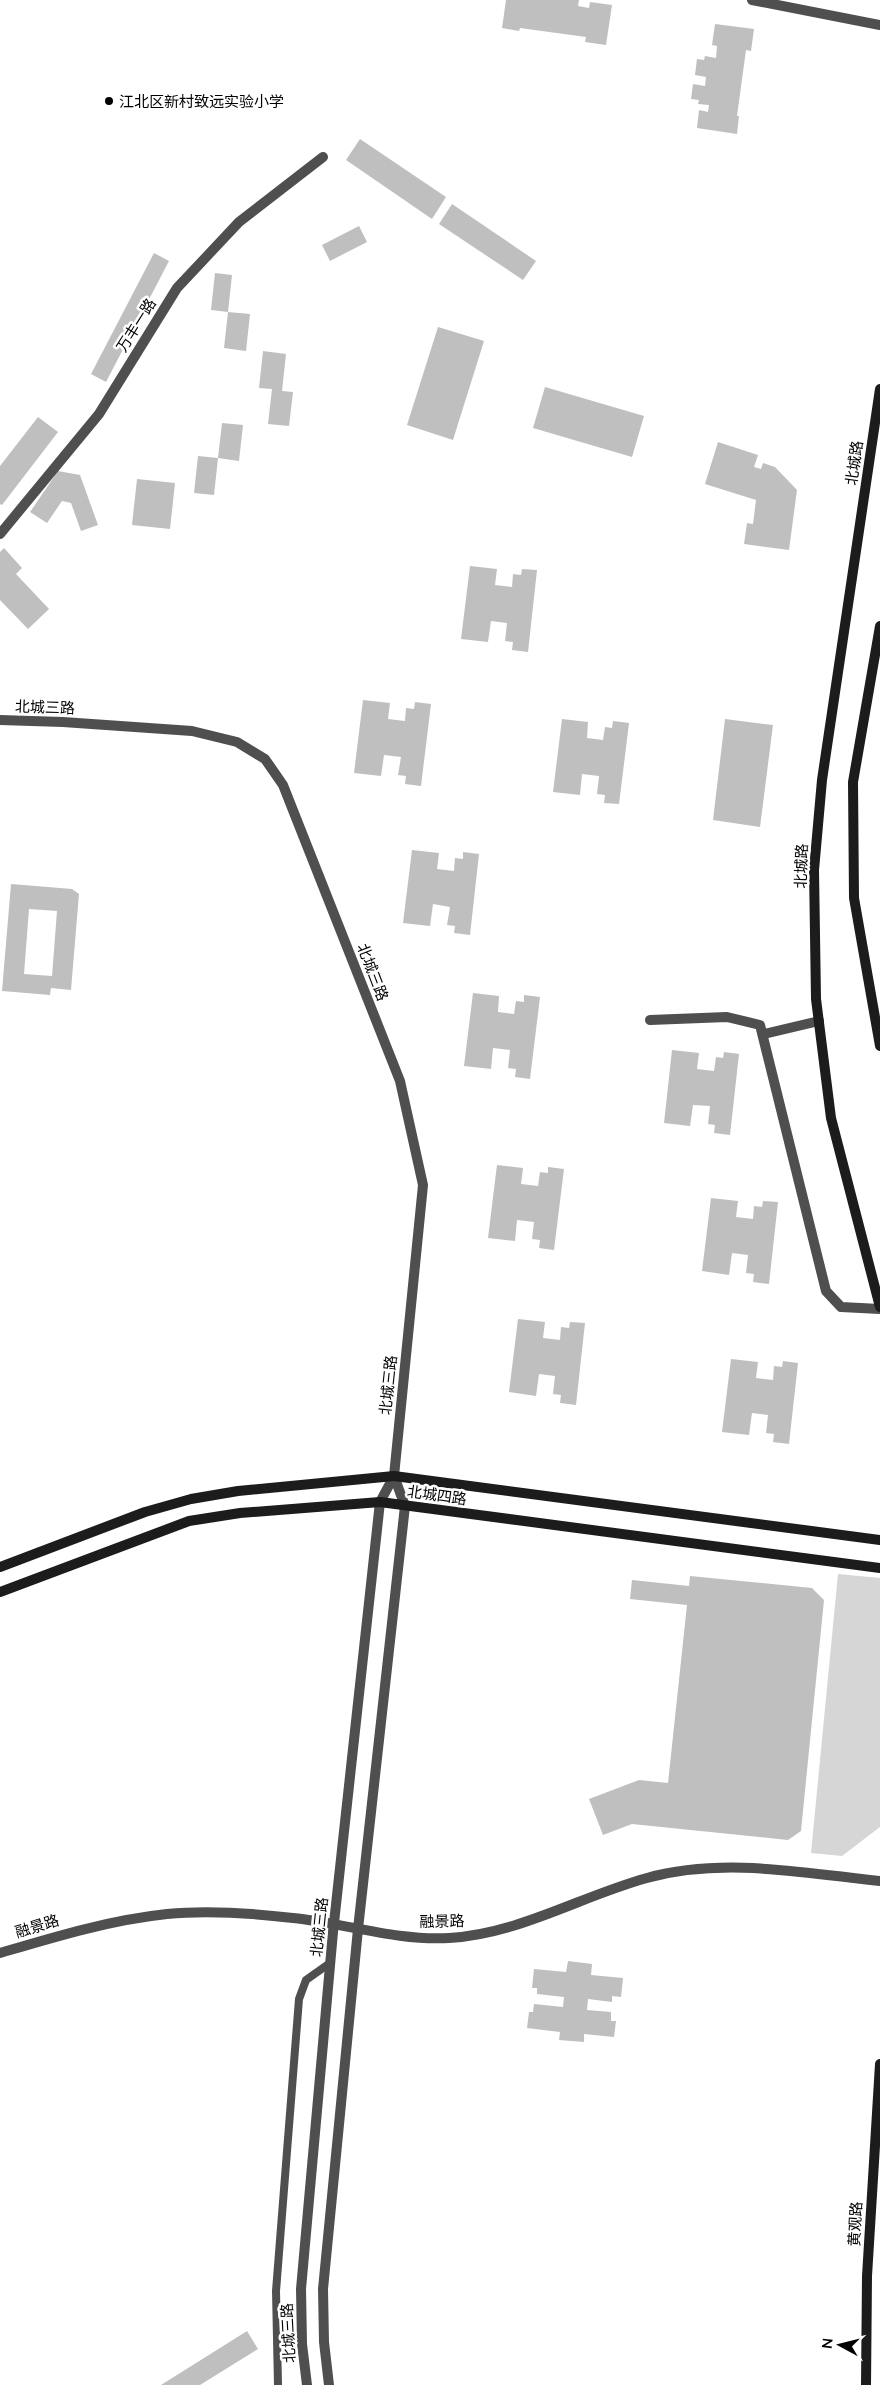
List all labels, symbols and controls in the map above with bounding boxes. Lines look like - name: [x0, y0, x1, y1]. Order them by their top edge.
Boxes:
- place label: 江北区新村致远实验小学: [119, 92, 284, 111]
- marker: 江北区新村致远实验小学: [103, 95, 115, 107]
- street label: 万丰一路: [112, 295, 160, 355]
- street label: 北城路: [841, 439, 867, 487]
- street label: 北城三路: [15, 696, 75, 718]
- street label: 北城路: [791, 843, 811, 889]
- street label: 北城三路: [353, 941, 393, 1003]
- street label: 北城三路: [375, 1354, 401, 1416]
- street label: 北城四路: [406, 1481, 468, 1509]
- street label: 北城三路: [306, 1896, 332, 1958]
- street label: 融景路: [13, 1910, 61, 1942]
- street label: 融景路: [419, 1911, 465, 1931]
- street label: 黄观路: [844, 2201, 866, 2247]
- street label: 北城三路: [277, 2303, 299, 2363]
- north arrow: [815, 2320, 865, 2370]
- text: N: [818, 2337, 837, 2350]

